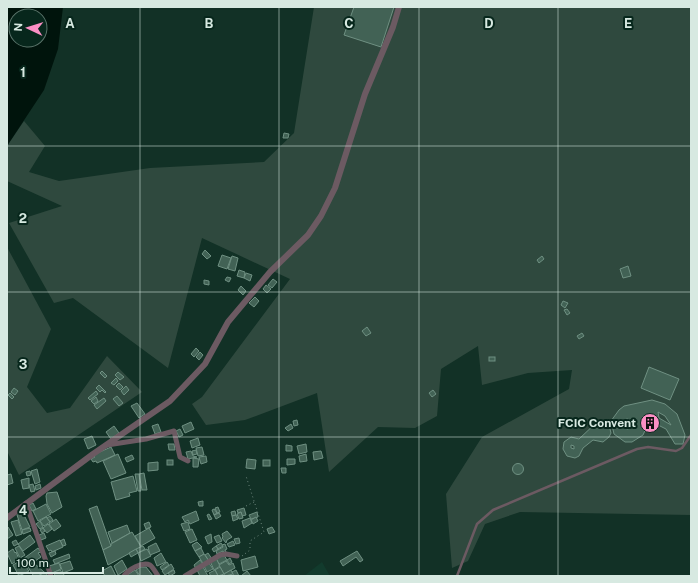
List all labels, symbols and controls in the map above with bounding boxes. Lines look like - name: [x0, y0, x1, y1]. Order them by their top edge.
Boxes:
- north arrow: [8, 8, 48, 48]
- text: A: [65, 16, 75, 31]
- text: B: [205, 16, 214, 31]
- text: C: [344, 16, 354, 31]
- text: D: [484, 16, 494, 31]
- text: E: [624, 16, 632, 31]
- text: N: [12, 23, 24, 32]
- text: 1: [20, 65, 26, 80]
- text: 2: [19, 211, 27, 226]
- text: 3: [19, 357, 28, 372]
- building icon: FCIC Convent: [639, 412, 661, 434]
- place label: FCIC Convent: [558, 416, 636, 430]
- text: 4: [19, 503, 28, 518]
- scale bar: [10, 549, 103, 575]
- text: 100 m: [16, 556, 49, 570]

